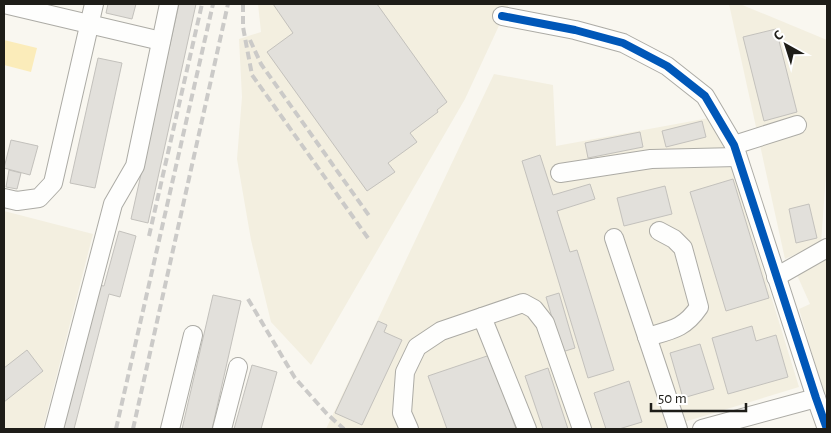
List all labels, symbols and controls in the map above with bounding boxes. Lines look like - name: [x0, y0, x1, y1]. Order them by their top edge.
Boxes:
- north arrow: [761, 20, 811, 70]
- text: С: [771, 28, 786, 44]
- scale bar: [651, 380, 746, 412]
- text: 50 m: [658, 391, 687, 406]

